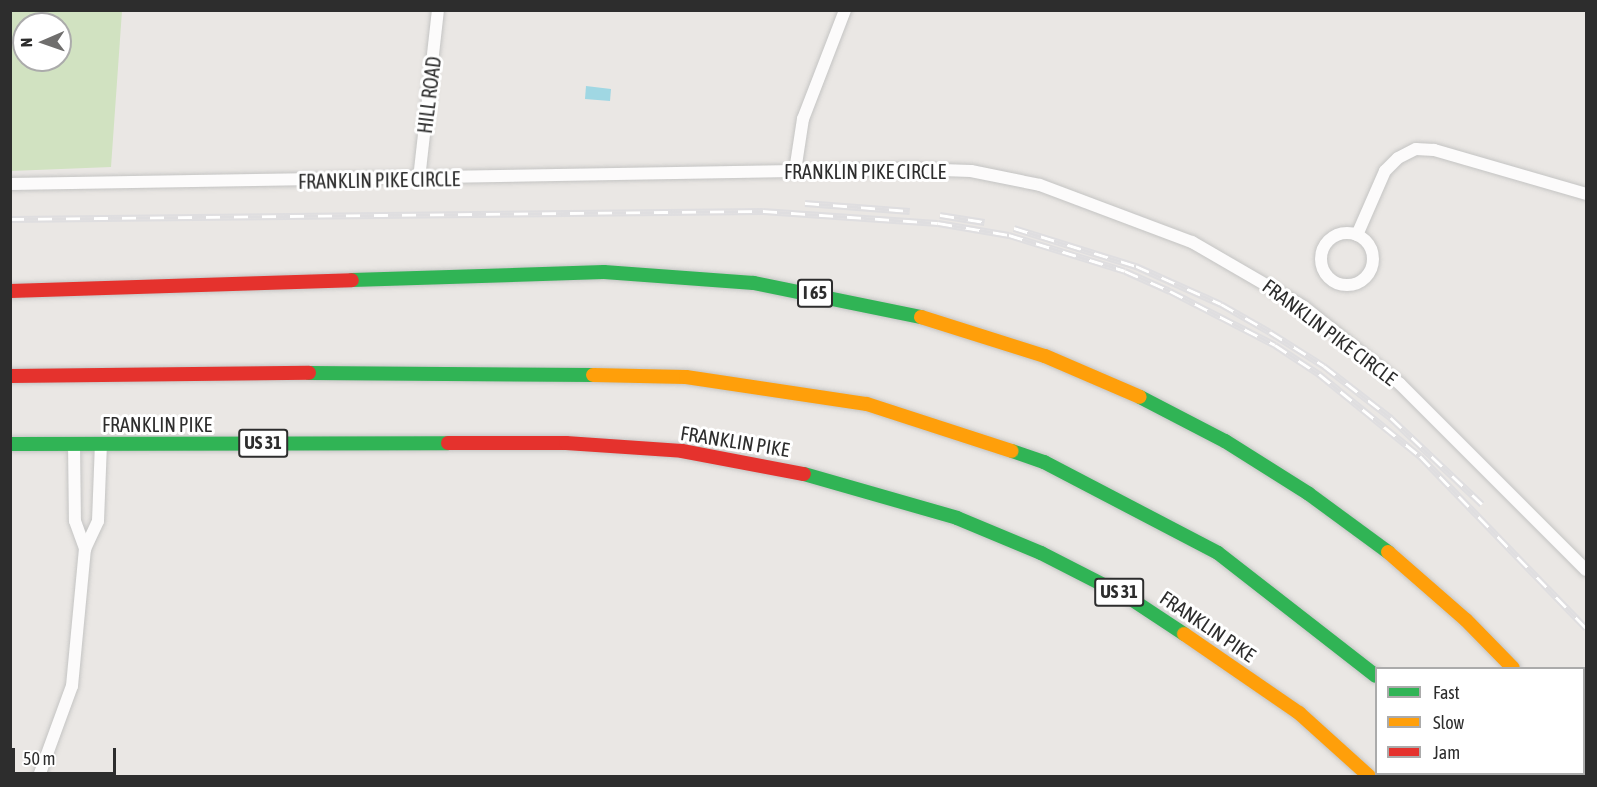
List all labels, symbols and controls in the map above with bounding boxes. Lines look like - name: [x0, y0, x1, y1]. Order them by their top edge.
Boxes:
- north arrow: [12, 12, 72, 72]
- text: N: [17, 38, 35, 48]
- street label: HILL ROAD: [412, 55, 446, 135]
- street label: FRANKLIN PIKE CIRCLE: [784, 159, 946, 183]
- street label: FRANKLIN PIKE CIRCLE: [298, 167, 460, 193]
- street label: FRANKLIN PIKE CIRCLE: [1258, 274, 1402, 390]
- road number: I 65: [797, 278, 833, 308]
- street label: FRANKLIN PIKE: [102, 412, 212, 436]
- street label: FRANKLIN PIKE: [679, 421, 791, 461]
- road number: US 31: [238, 428, 288, 458]
- road number: US 31: [1094, 577, 1144, 607]
- street label: FRANKLIN PIKE: [1156, 585, 1260, 667]
- legend: [1375, 667, 1585, 775]
- text: Fast: [1433, 682, 1460, 703]
- text: Slow: [1433, 712, 1464, 733]
- scale bar: [15, 736, 118, 774]
- text: Jam: [1433, 742, 1460, 763]
- text: 50 m: [23, 748, 55, 769]

